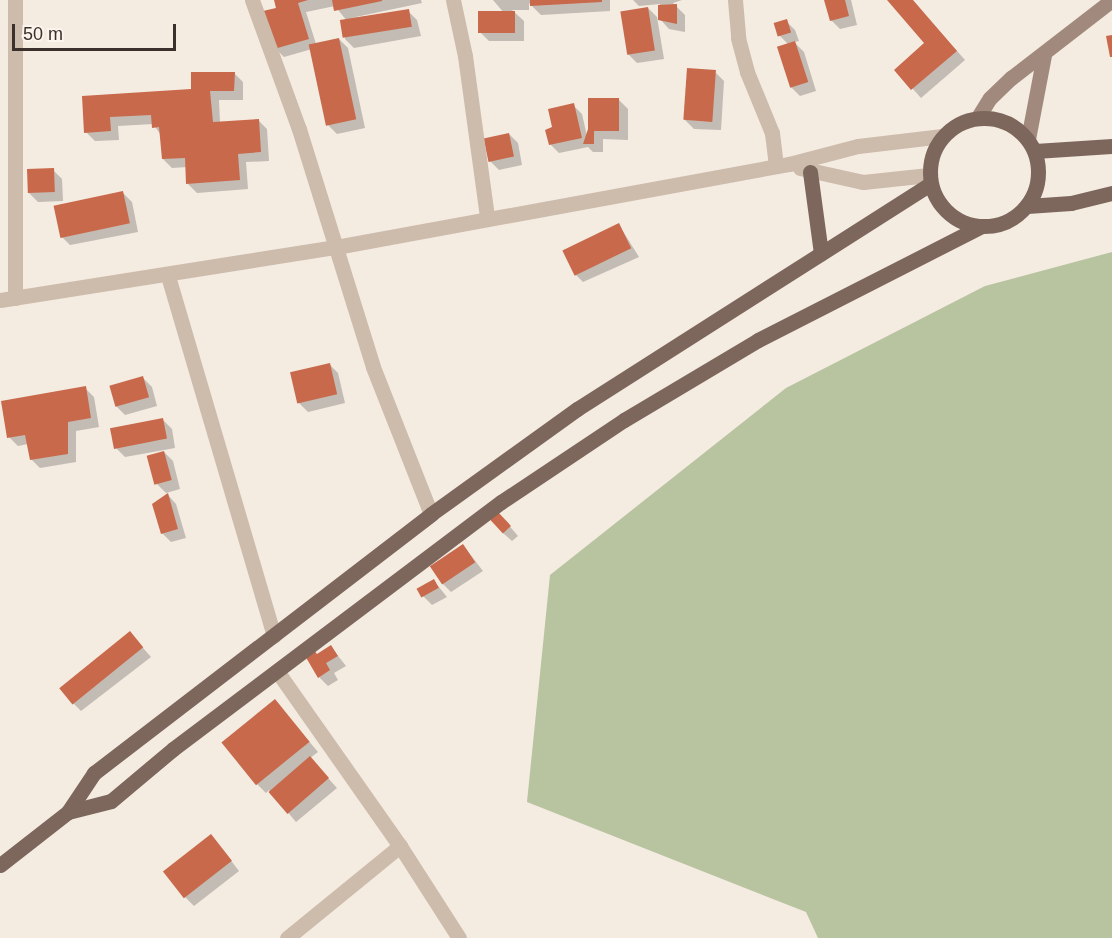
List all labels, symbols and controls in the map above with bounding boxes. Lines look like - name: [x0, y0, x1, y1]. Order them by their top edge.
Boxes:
- scale bar: [15, 12, 178, 50]
- text: 50 m: [23, 24, 63, 44]

